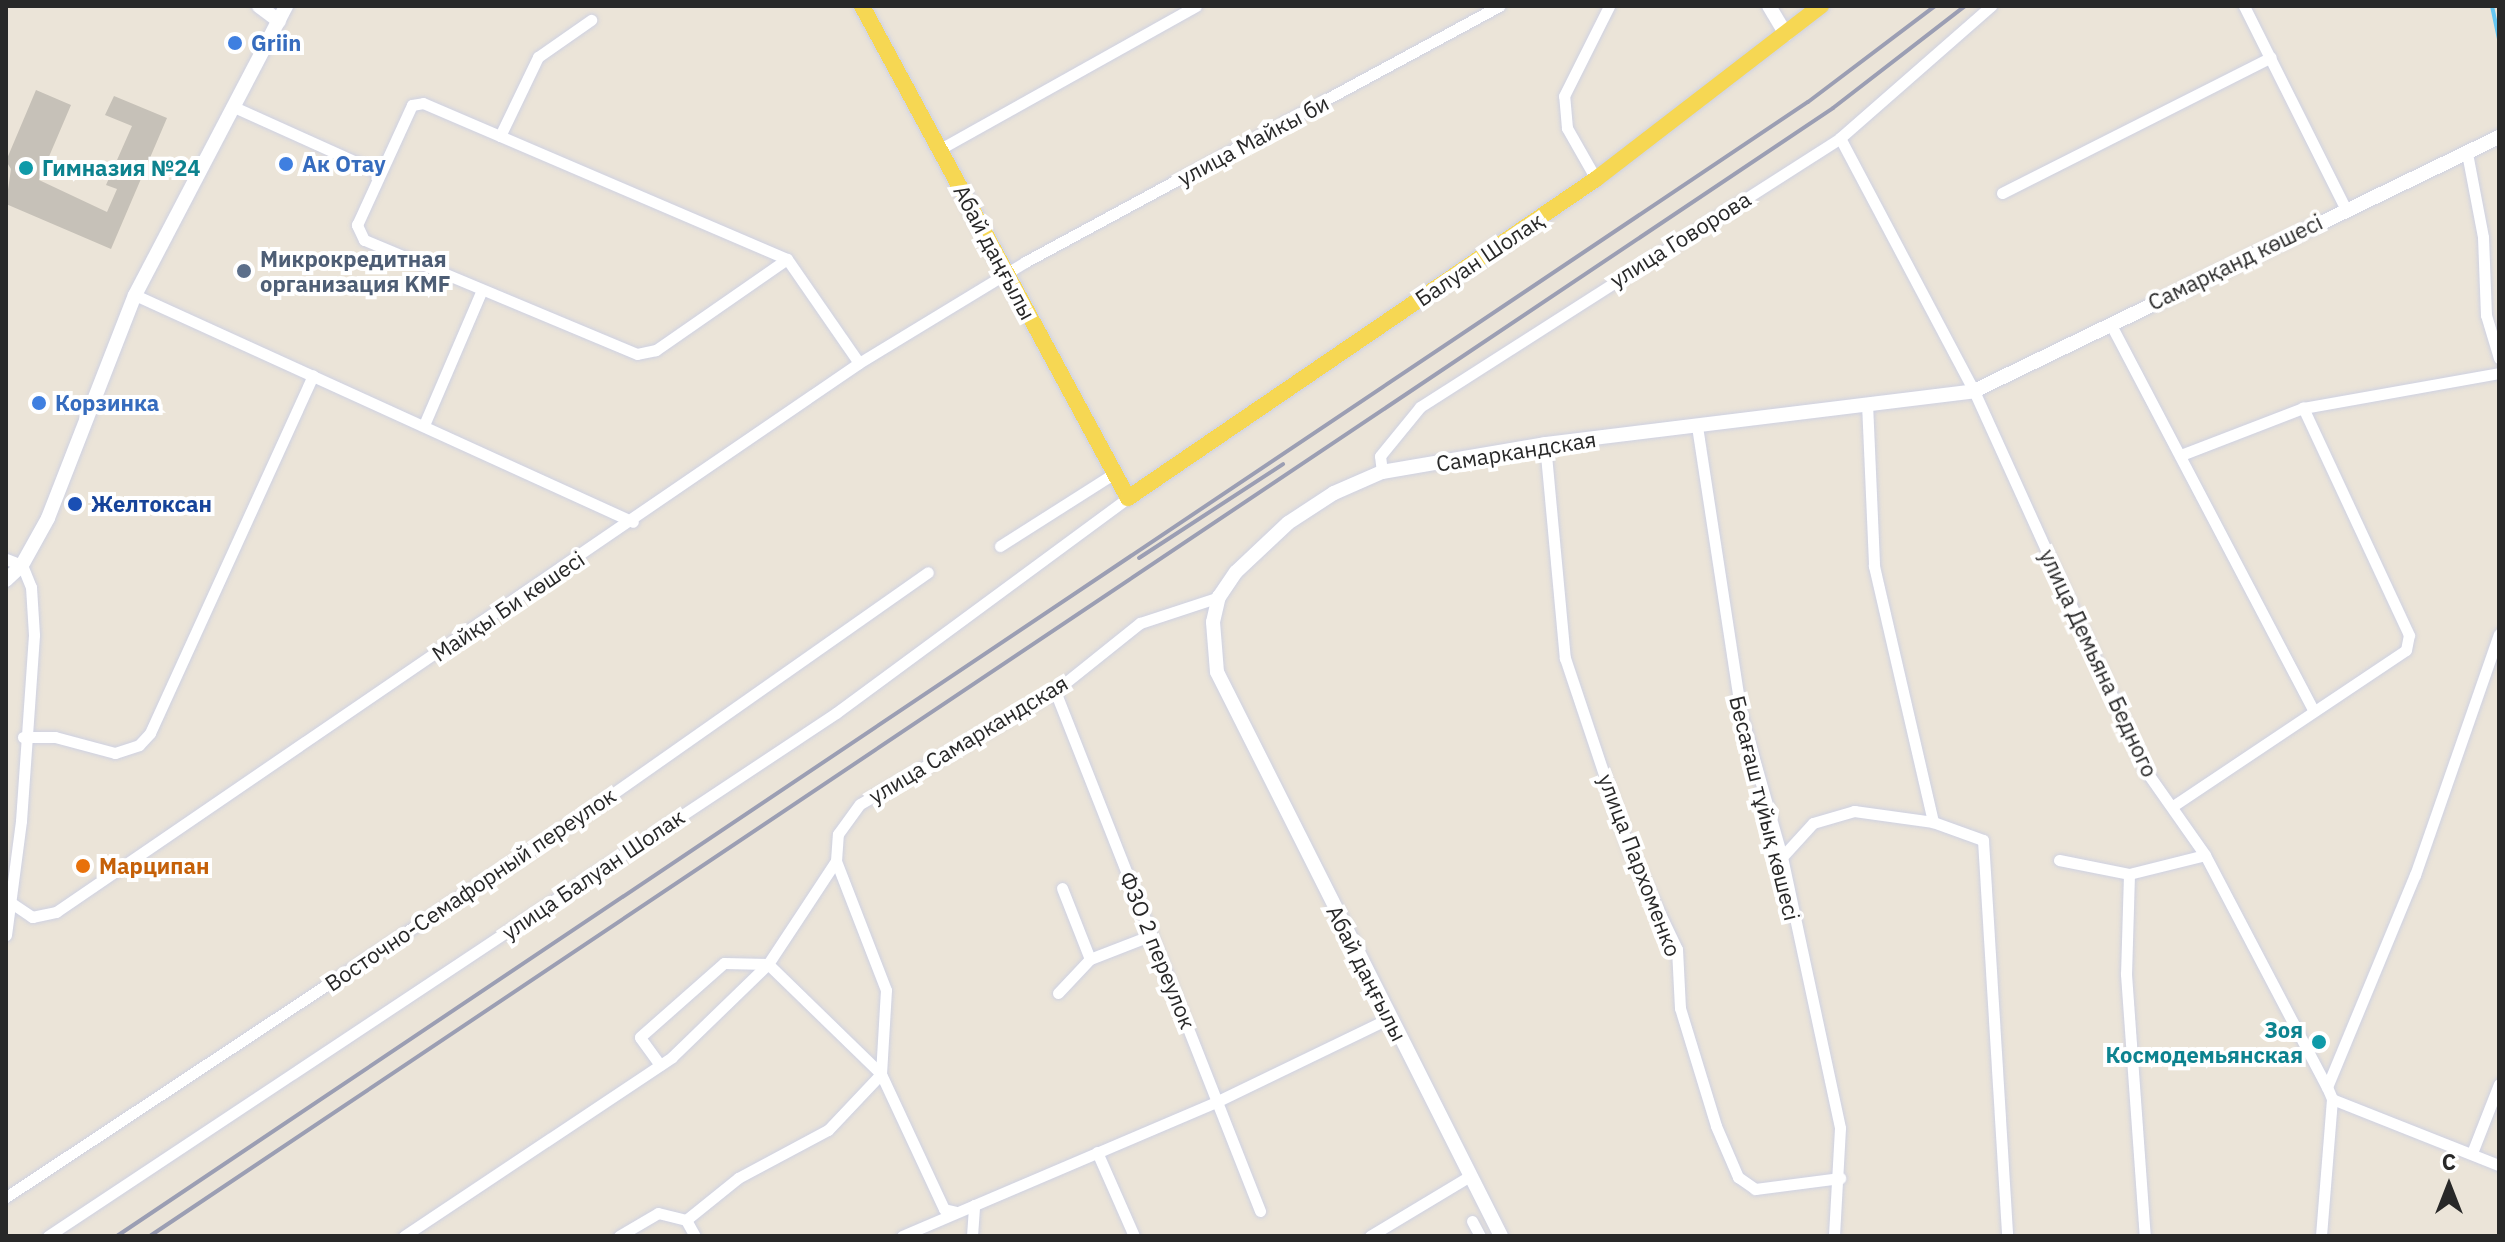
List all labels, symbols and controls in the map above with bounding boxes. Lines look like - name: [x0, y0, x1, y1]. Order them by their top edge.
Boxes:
- place label: Griin: [251, 30, 301, 56]
- marker: Griin: [226, 34, 244, 52]
- street label: улица Майкы би: [1173, 89, 1333, 191]
- place label: Ак Отау: [302, 151, 386, 177]
- place label: Гимназия №24: [42, 155, 201, 181]
- marker: Ак Отау: [277, 155, 295, 173]
- marker: Гимназия №24: [17, 159, 35, 177]
- street label: Абай даңғылы: [948, 180, 1042, 324]
- street label: улица Говорова: [1605, 185, 1755, 293]
- street label: Балуан Шолақ: [1410, 207, 1548, 311]
- street label: Самарқанд көшесі: [2143, 208, 2327, 316]
- place label: Микрокредитная организация KMF: [260, 245, 451, 296]
- marker: Микрокредитная организация KMF: [235, 262, 253, 280]
- place label: Корзинка: [55, 390, 159, 416]
- marker: Корзинка: [30, 394, 48, 412]
- street label: Самаркандская: [1434, 425, 1598, 477]
- place label: Желтоксан: [91, 491, 212, 517]
- marker: Желтоксан: [66, 495, 84, 513]
- street label: Майқы Би көшесі: [427, 545, 589, 667]
- street label: улица Демьяна Бедного: [2035, 545, 2163, 781]
- street label: улица Самаркандская: [864, 669, 1072, 809]
- street label: Бесағаш тұйық көшесі: [1724, 693, 1806, 923]
- street label: улица Пархоменко: [1593, 770, 1687, 960]
- street label: Восточно-Семафорный переулок: [320, 782, 620, 996]
- street label: улица Балуан Шолак: [497, 803, 689, 945]
- place label: Марципан: [99, 853, 209, 879]
- marker: Марципан: [74, 857, 92, 875]
- street label: ФЗО 2 переулок: [1114, 868, 1202, 1032]
- street label: Абай даңғылы: [1321, 901, 1413, 1045]
- place label: Зоя Космодемьянская: [2105, 1016, 2303, 1068]
- marker: Зоя Космодемьянская: [2310, 1033, 2328, 1051]
- north arrow: [2409, 1146, 2489, 1226]
- text: С: [2442, 1147, 2456, 1176]

